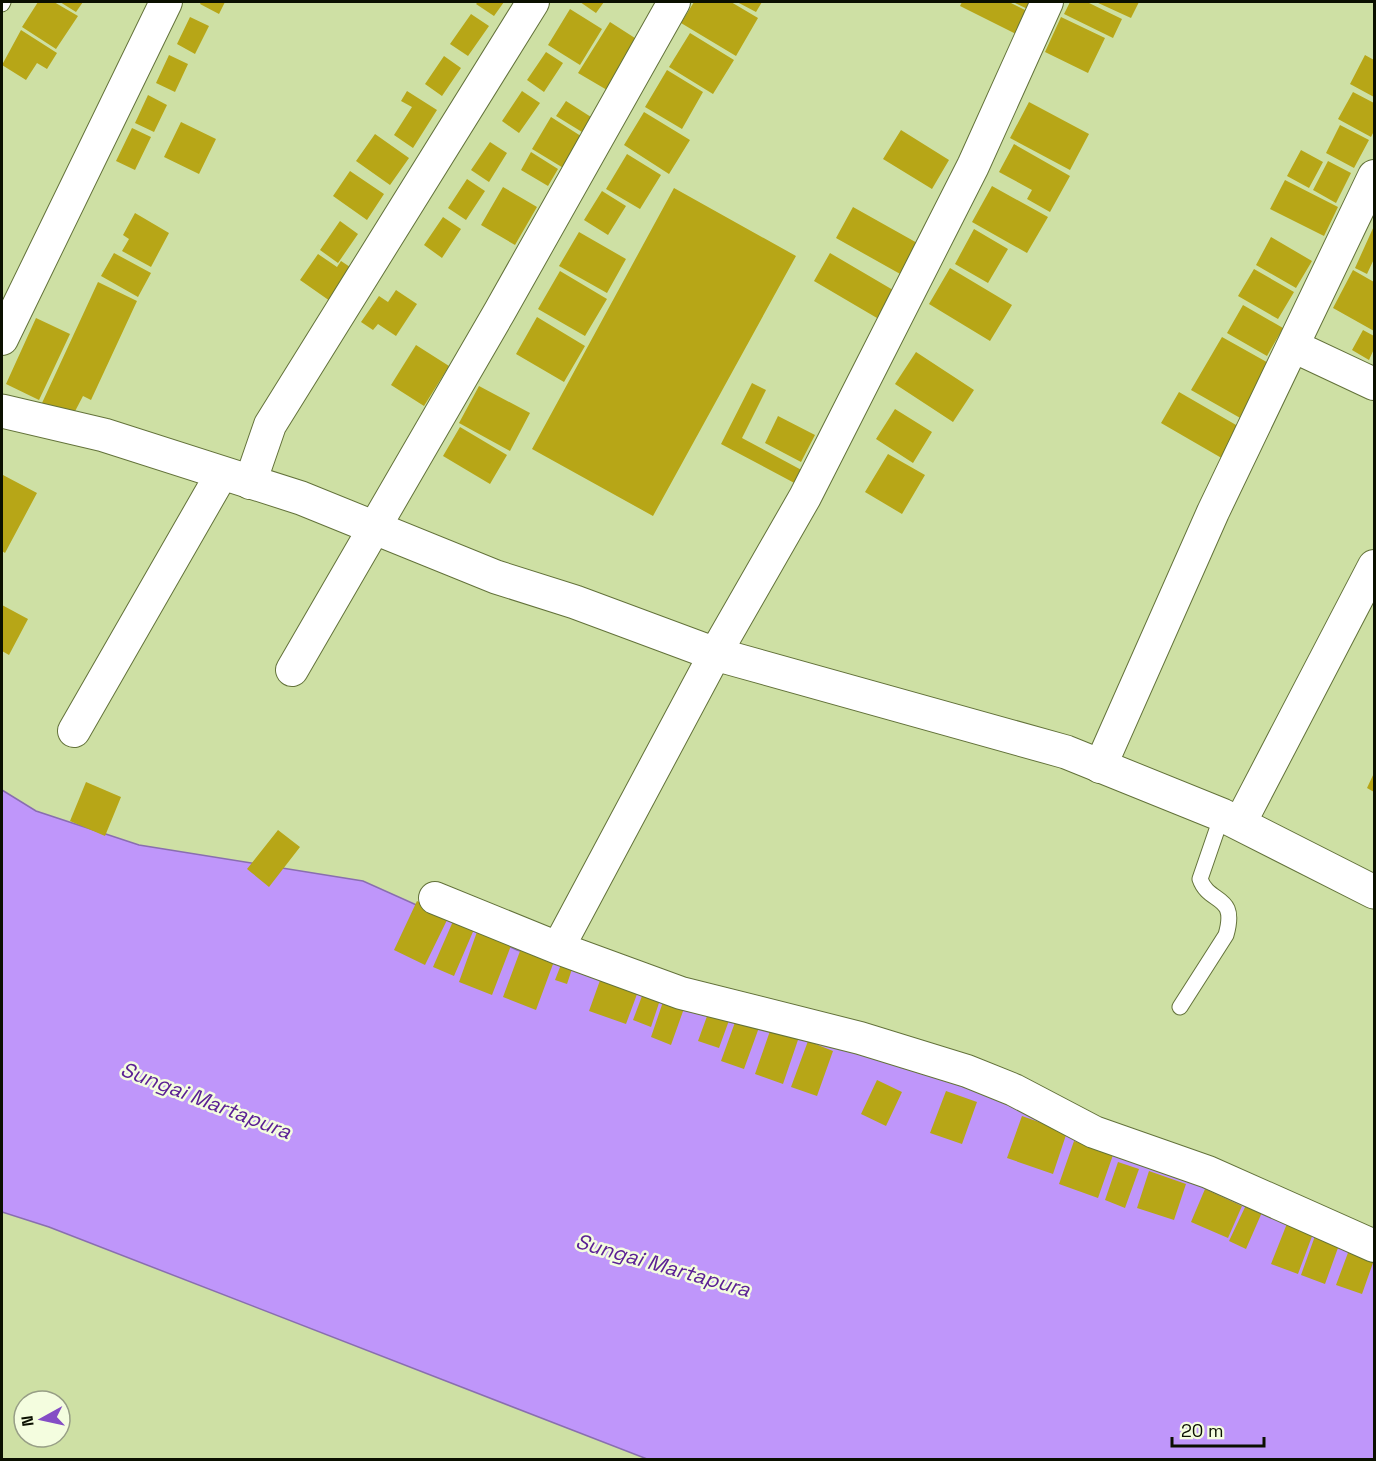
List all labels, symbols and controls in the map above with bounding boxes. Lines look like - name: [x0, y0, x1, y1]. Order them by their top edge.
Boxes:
- water label: Sungai Martapura: [117, 1055, 296, 1145]
- water label: Sungai Martapura: [573, 1227, 754, 1303]
- north arrow: [12, 1389, 72, 1449]
- scale bar: [1172, 1410, 1264, 1448]
- text: N: [16, 1414, 39, 1428]
- text: 20 m: [1181, 1419, 1224, 1442]

